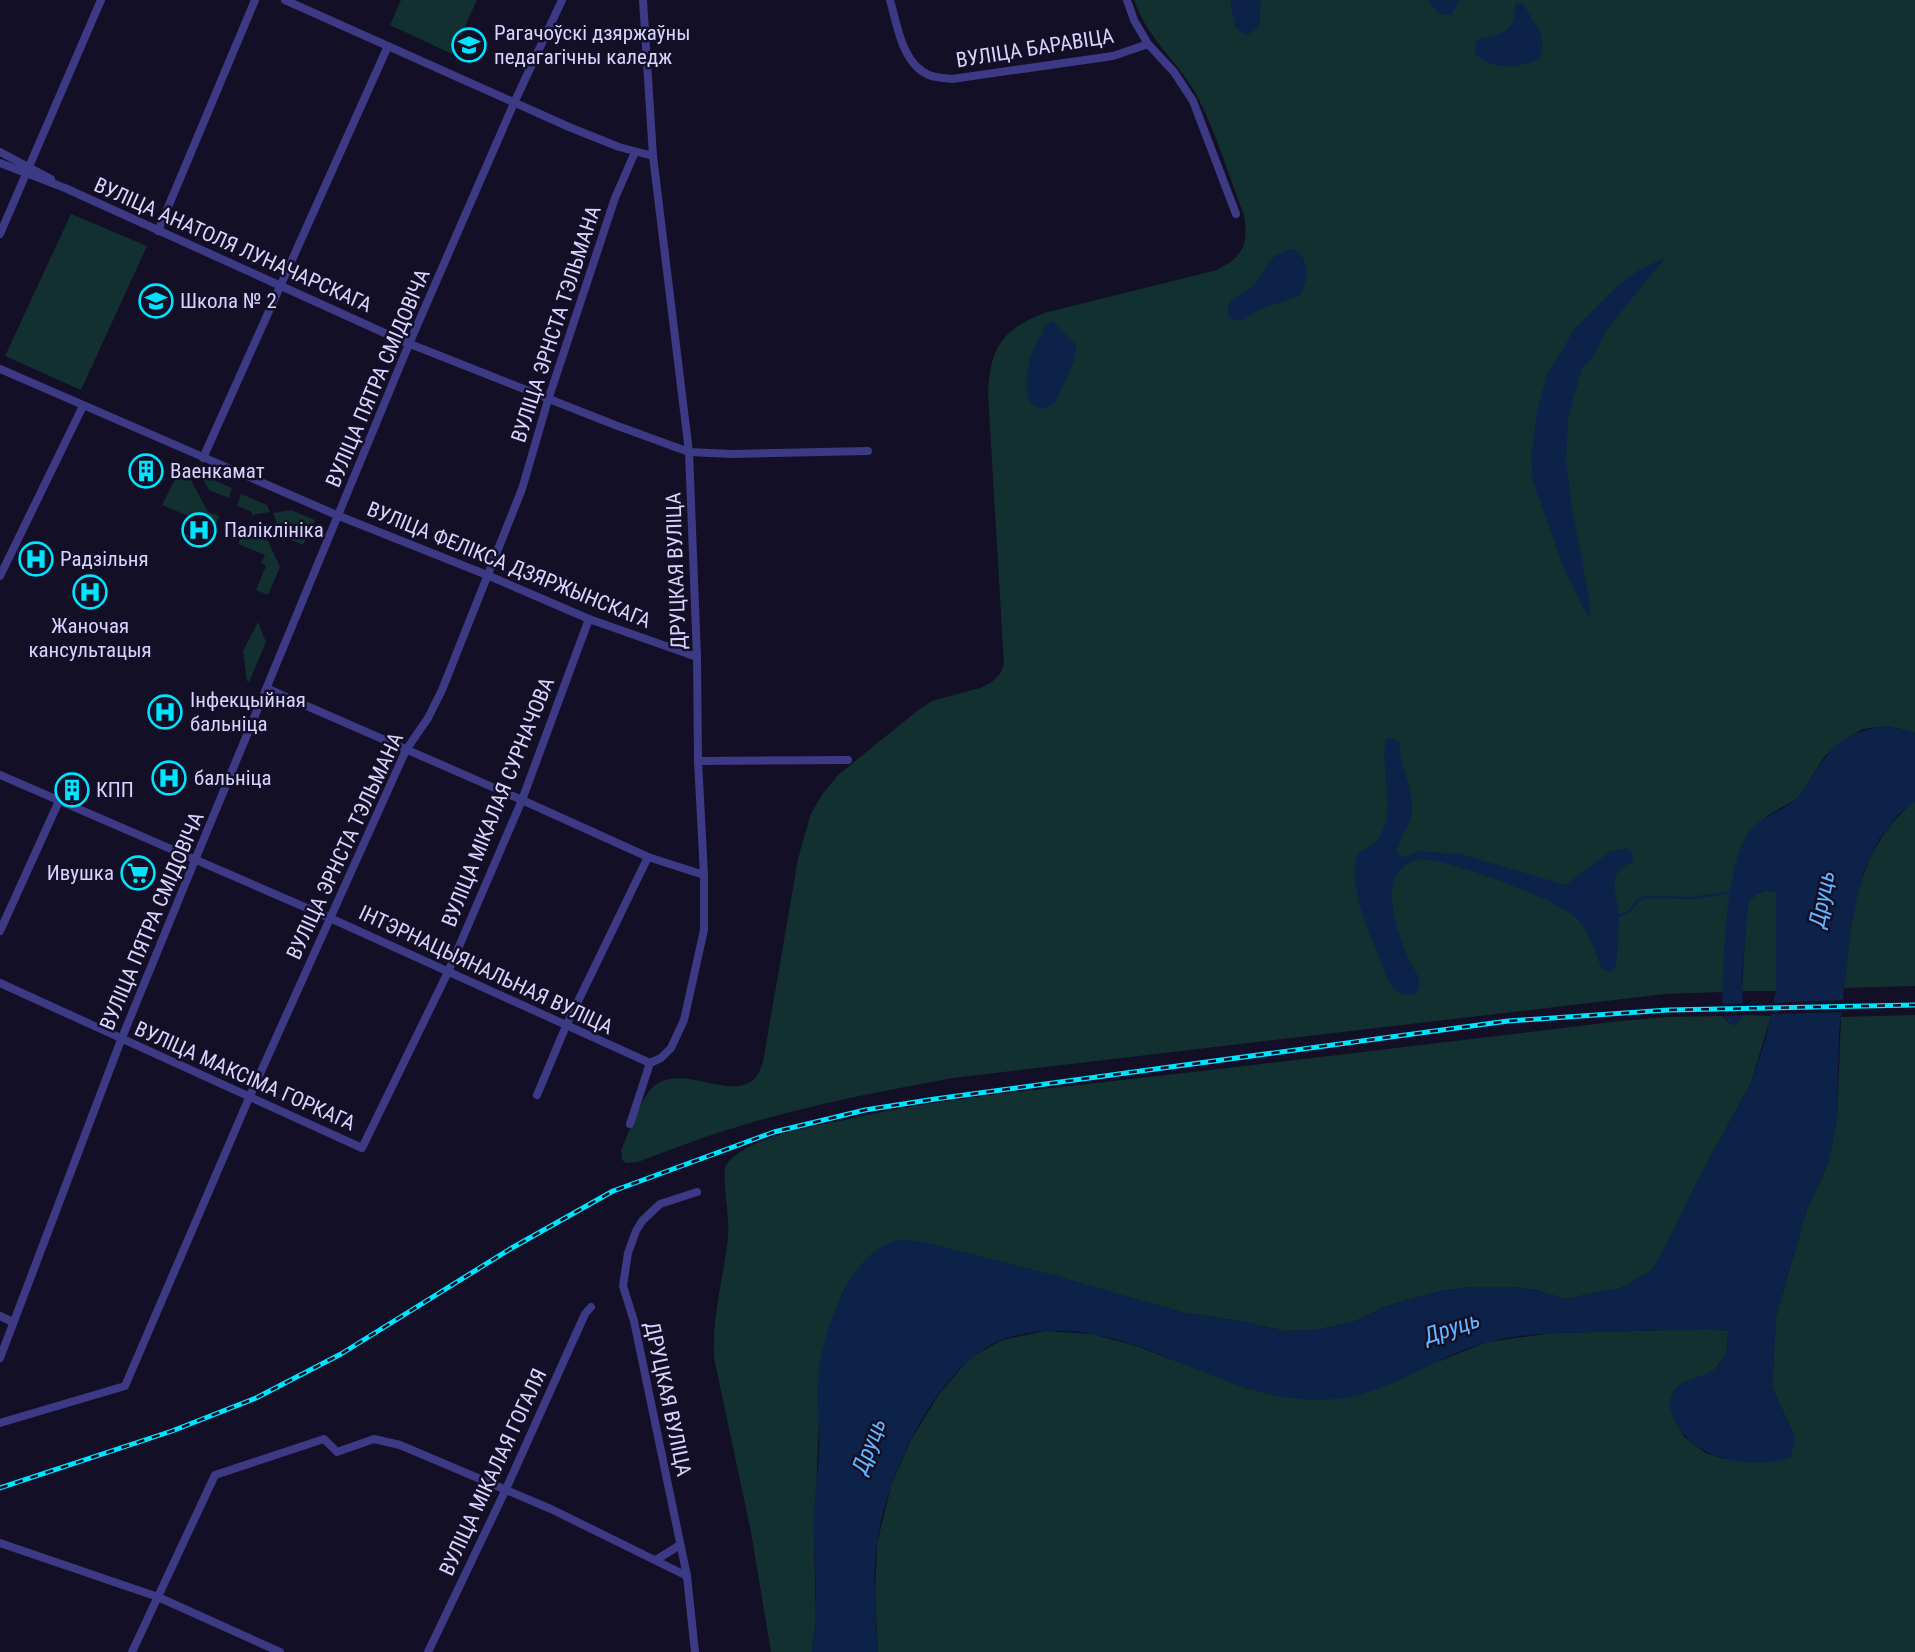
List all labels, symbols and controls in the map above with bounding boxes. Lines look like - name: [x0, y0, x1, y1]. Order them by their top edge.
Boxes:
- place label: Рагачоўскі дзяржаўны педагагічны каледж: [494, 21, 690, 69]
- street label: ВУЛІЦА БАРАВІЦА: [954, 24, 1116, 72]
- school or university icon: Рагачоўскі дзяржаўны педагагічны каледж: [450, 26, 488, 64]
- street label: ВУЛІЦА АНАТОЛЯ ЛУНАЧАРСКАГА: [90, 173, 376, 317]
- street label: ВУЛІЦА ЭРНСТА ТЭЛЬМАНА: [506, 203, 606, 445]
- street label: ВУЛІЦА ПЯТРА СМІДОВІЧА: [321, 265, 435, 491]
- school or university icon: Школа № 2: [137, 282, 175, 320]
- place label: Школа № 2: [180, 289, 277, 313]
- building icon: Ваенкамат: [127, 452, 165, 490]
- place label: Ваенкамат: [170, 459, 265, 483]
- street label: ДРУЦКАЯ ВУЛІЦА: [661, 492, 691, 650]
- street label: ВУЛІЦА ФЕЛІКСА ДЗЯРЖЫНСКАГА: [364, 497, 654, 633]
- hospital icon: Паліклініка: [180, 511, 218, 549]
- place label: Паліклініка: [224, 518, 324, 542]
- hospital icon: Радзільня: [17, 540, 55, 578]
- place label: Радзільня: [60, 547, 149, 571]
- hospital icon: Жаночая кансультацыя: [71, 573, 109, 611]
- place label: Жаночая кансультацыя: [28, 614, 152, 662]
- street label: ВУЛІЦА МІКАЛАЯ СУРНАЧОВА: [437, 674, 559, 930]
- place label: Інфекцыйная бальніца: [190, 688, 306, 736]
- hospital icon: Інфекцыйная бальніца: [146, 693, 184, 731]
- street label: ВУЛІЦА ЭРНСТА ТЭЛЬМАНА: [282, 729, 408, 963]
- hospital icon: бальніца: [150, 759, 188, 797]
- place label: бальніца: [194, 766, 272, 790]
- building icon: КПП: [53, 771, 91, 809]
- place label: КПП: [96, 778, 134, 802]
- street label: ВУЛІЦА ПЯТРА СМІДОВІЧА: [95, 808, 209, 1034]
- supermarket icon: Ивушка: [119, 854, 157, 892]
- place label: Ивушка: [47, 861, 114, 885]
- water label: Друць: [1803, 868, 1841, 932]
- street label: ІНТЭРНАЦЫЯНАЛЬНАЯ ВУЛІЦА: [355, 900, 617, 1040]
- street label: ВУЛІЦА МАКСІМА ГОРКАГА: [131, 1016, 359, 1136]
- water label: Друць: [1419, 1306, 1483, 1350]
- street label: ДРУЦКАЯ ВУЛІЦА: [640, 1320, 696, 1478]
- street label: ВУЛІЦА МІКАЛАЯ ГОГАЛЯ: [434, 1365, 552, 1579]
- water label: Друць: [845, 1414, 892, 1479]

